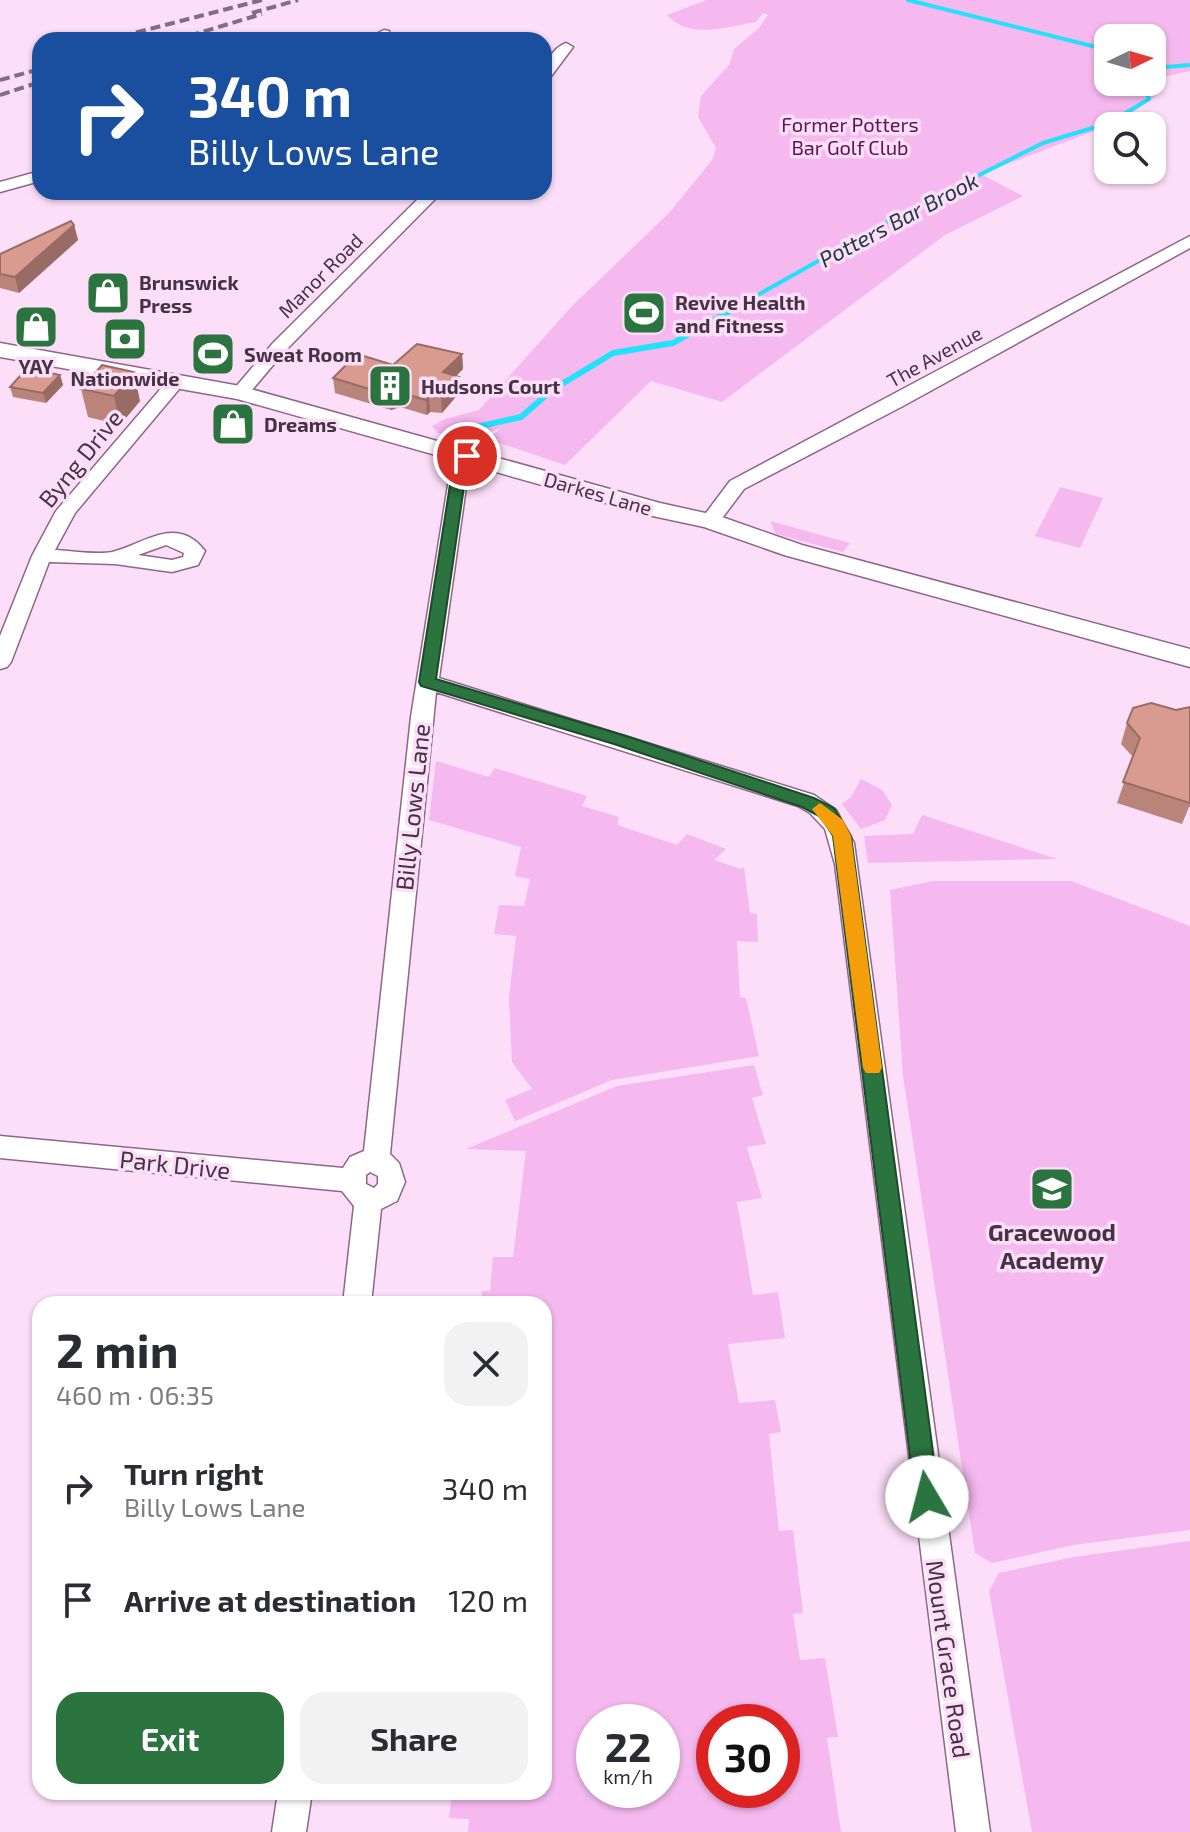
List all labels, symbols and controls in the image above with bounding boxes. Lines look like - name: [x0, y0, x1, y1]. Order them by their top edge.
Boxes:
- north arrow: [1094, 24, 1166, 96]
- map controls: [1094, 24, 1166, 184]
- text: 340 m: [188, 61, 352, 128]
- icon: right: [56, 64, 160, 168]
- park label: Former Potters Bar Golf Club: [781, 112, 919, 159]
- button: search: [1094, 112, 1166, 184]
- text: Billy Lows Lane: [188, 129, 439, 172]
- water label: Potters Bar Brook: [814, 166, 982, 272]
- street label: Manor Road: [273, 228, 367, 322]
- shop icon: Brunswick Press: [84, 269, 132, 317]
- place label: Brunswick Press: [139, 270, 240, 317]
- sports icon: Revive Health and Fitness: [620, 289, 668, 337]
- place label: Revive Health and Fitness: [675, 290, 806, 337]
- shop icon: YAY: [12, 303, 60, 351]
- bank icon: Nationwide: [101, 315, 149, 363]
- street label: The Avenue: [882, 320, 986, 392]
- sports icon: Sweat Room: [189, 330, 237, 378]
- place label: Sweat Room: [244, 342, 362, 366]
- place label: YAY: [18, 354, 54, 378]
- building icon: Hudsons Court: [366, 362, 414, 410]
- place label: Nationwide: [70, 366, 180, 390]
- place label: Hudsons Court: [421, 374, 560, 398]
- shop icon: Dreams: [209, 400, 257, 448]
- street label: Byng Drive: [32, 403, 128, 513]
- place label: Dreams: [264, 412, 337, 436]
- pin: [433, 422, 501, 490]
- icon: arrive: [445, 434, 489, 478]
- street label: Darkes Lane: [541, 466, 655, 520]
- street label: Billy Lows Lane: [389, 722, 435, 892]
- street label: Park Drive: [118, 1144, 232, 1184]
- school or university icon: Gracewood Academy: [1028, 1165, 1076, 1213]
- place label: Gracewood Academy: [988, 1217, 1116, 1274]
- text: 2 min: [56, 1320, 179, 1378]
- button: close: [444, 1322, 528, 1406]
- text: 460 m · 06:35: [56, 1379, 214, 1410]
- text: Turn right: [124, 1455, 264, 1491]
- position arrow: [885, 1455, 969, 1539]
- icon: right: [56, 1466, 100, 1510]
- text: 340 m: [442, 1470, 528, 1506]
- text: Billy Lows Lane: [124, 1491, 306, 1522]
- street label: Mount Grace Road: [921, 1558, 977, 1760]
- icon: arrive: [56, 1578, 100, 1622]
- text: Arrive at destination: [124, 1582, 416, 1618]
- text: 120 m: [448, 1582, 528, 1618]
- button: Exit: [56, 1692, 284, 1784]
- button: Share: [300, 1692, 528, 1784]
- speed limit sign: 30: [696, 1704, 800, 1808]
- text: 22: [605, 1722, 651, 1770]
- text: km/h: [603, 1764, 653, 1788]

